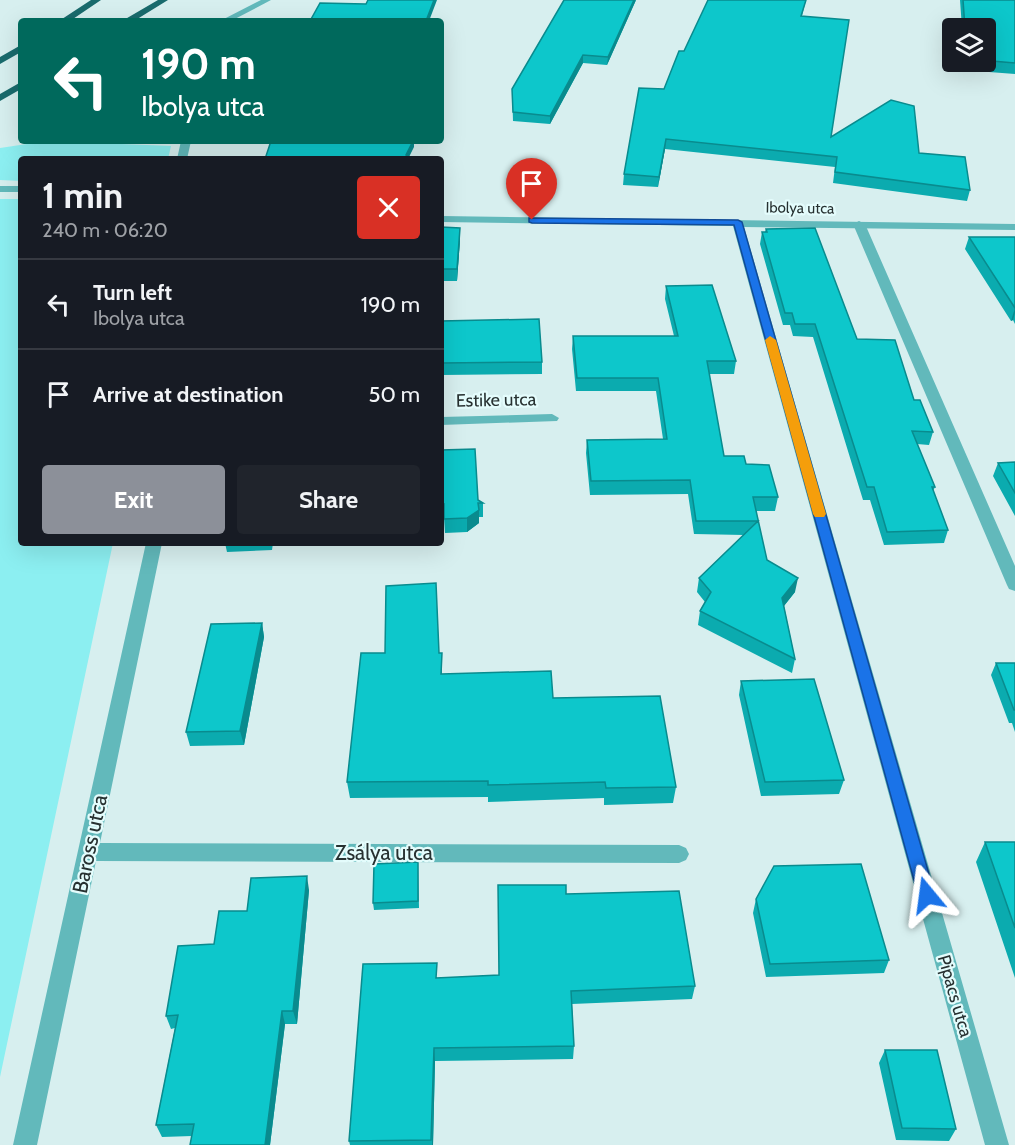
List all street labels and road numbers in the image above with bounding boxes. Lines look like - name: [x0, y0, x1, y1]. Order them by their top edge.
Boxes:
- street label: Ibolya utca: [766, 198, 835, 218]
- street label: Estike utca: [456, 388, 537, 412]
- street label: Baross utca: [67, 792, 112, 896]
- street label: Zsálya utca: [335, 840, 433, 865]
- street label: Pipacs utca: [933, 952, 977, 1040]

